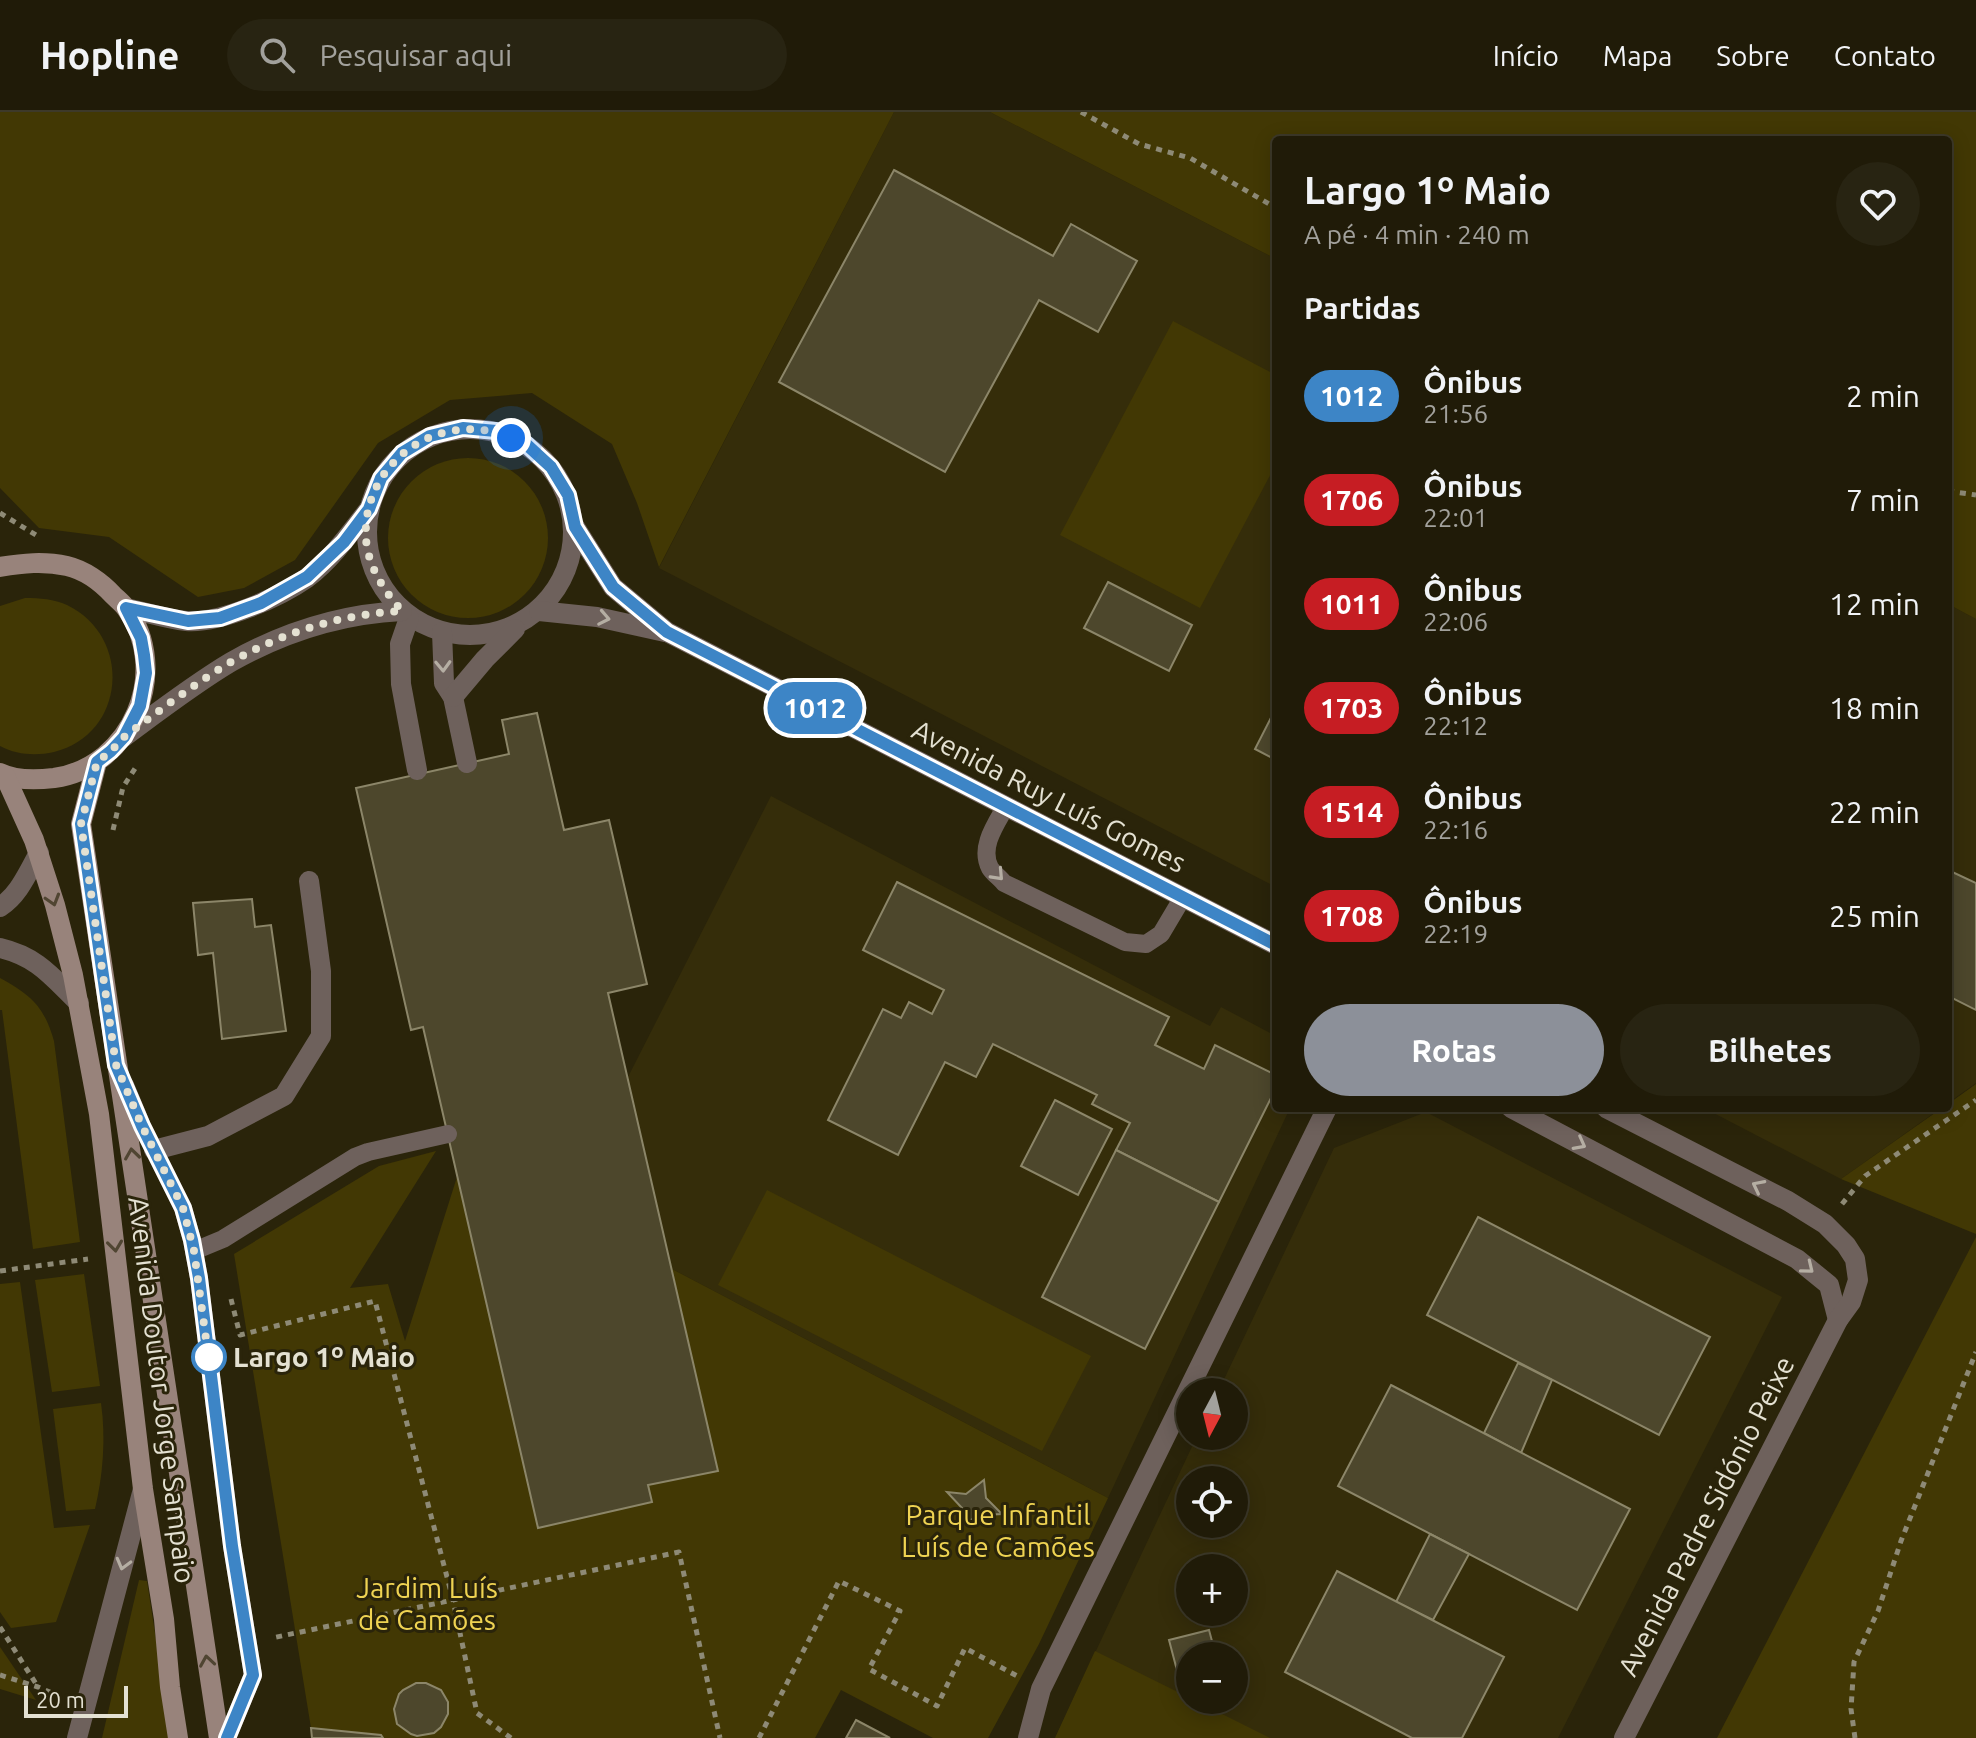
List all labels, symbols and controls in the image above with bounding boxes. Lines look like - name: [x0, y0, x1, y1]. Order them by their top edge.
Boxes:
- search box: [227, 19, 787, 91]
- icon: search: [255, 33, 299, 77]
- text: Hopline: [40, 34, 179, 76]
- text: Pesquisar aqui: [319, 38, 512, 72]
- text: Início: [1493, 40, 1559, 71]
- text: Mapa: [1603, 40, 1672, 71]
- text: Sobre: [1716, 40, 1790, 71]
- text: Contato: [1834, 40, 1936, 71]
- button: heart: [1836, 162, 1920, 246]
- text: Largo 1º Maio: [1304, 169, 1551, 211]
- text: A pé · 4 min · 240 m: [1304, 220, 1530, 249]
- text: Partidas: [1304, 291, 1421, 325]
- text: Ônibus: [1423, 365, 1522, 399]
- text: 2 min: [1846, 379, 1920, 413]
- text: 1012: [1320, 380, 1383, 411]
- text: 21:56: [1423, 399, 1488, 428]
- your location: [491, 418, 531, 458]
- text: Ônibus: [1423, 469, 1522, 503]
- text: 7 min: [1846, 483, 1920, 517]
- text: 1706: [1320, 484, 1383, 515]
- text: 22:01: [1423, 503, 1488, 532]
- text: Ônibus: [1423, 573, 1522, 607]
- text: 12 min: [1829, 587, 1920, 621]
- text: 1011: [1320, 588, 1383, 619]
- text: 22:06: [1423, 607, 1488, 636]
- one-way arrow: [597, 609, 610, 626]
- one-way arrow: [435, 660, 452, 673]
- text: Ônibus: [1423, 677, 1522, 711]
- line badge: 1012: [759, 682, 871, 734]
- text: 18 min: [1829, 691, 1920, 725]
- text: 1012: [783, 692, 847, 723]
- text: 1703: [1320, 692, 1383, 723]
- text: 22:12: [1423, 711, 1488, 740]
- street label: Avenida Ruy Luís Gomes: [907, 713, 1191, 878]
- text: Ônibus: [1423, 781, 1522, 815]
- text: 22 min: [1829, 795, 1920, 829]
- text: 1514: [1320, 796, 1383, 827]
- text: 22:16: [1423, 815, 1488, 844]
- one-way arrow: [989, 865, 1004, 880]
- text: Ônibus: [1423, 885, 1522, 919]
- one-way arrow: [44, 893, 60, 907]
- text: 25 min: [1829, 899, 1920, 933]
- text: 1708: [1320, 900, 1383, 931]
- text: 22:19: [1423, 919, 1488, 948]
- button: Rotas: [1304, 1004, 1604, 1096]
- button: Bilhetes: [1620, 1004, 1920, 1096]
- one-way arrow: [1572, 1135, 1587, 1150]
- one-way arrow: [124, 1148, 141, 1161]
- one-way arrow: [1752, 1180, 1767, 1195]
- street label: Avenida Doutor Jorge Sampaio: [123, 1195, 202, 1585]
- one-way arrow: [107, 1240, 124, 1253]
- one-way arrow: [1799, 1258, 1814, 1273]
- marker: Largo 1º Maio: [192, 1340, 226, 1374]
- place label: Largo 1º Maio: [233, 1341, 415, 1372]
- street label: Avenida Padre Sidónio Peixe: [1611, 1351, 1800, 1681]
- north arrow: [1176, 1378, 1248, 1450]
- map controls: [1176, 1378, 1248, 1714]
- button: locate: [1176, 1466, 1248, 1538]
- park label: Parque Infantil Luís de Camões: [901, 1499, 1095, 1562]
- button: +: [1176, 1554, 1248, 1626]
- one-way arrow: [116, 1557, 133, 1571]
- park label: Jardim Luís de Camões: [356, 1572, 498, 1635]
- button: −: [1176, 1642, 1248, 1714]
- one-way arrow: [199, 1654, 216, 1668]
- scale bar: [24, 1682, 128, 1718]
- text: 20 m: [36, 1687, 85, 1712]

